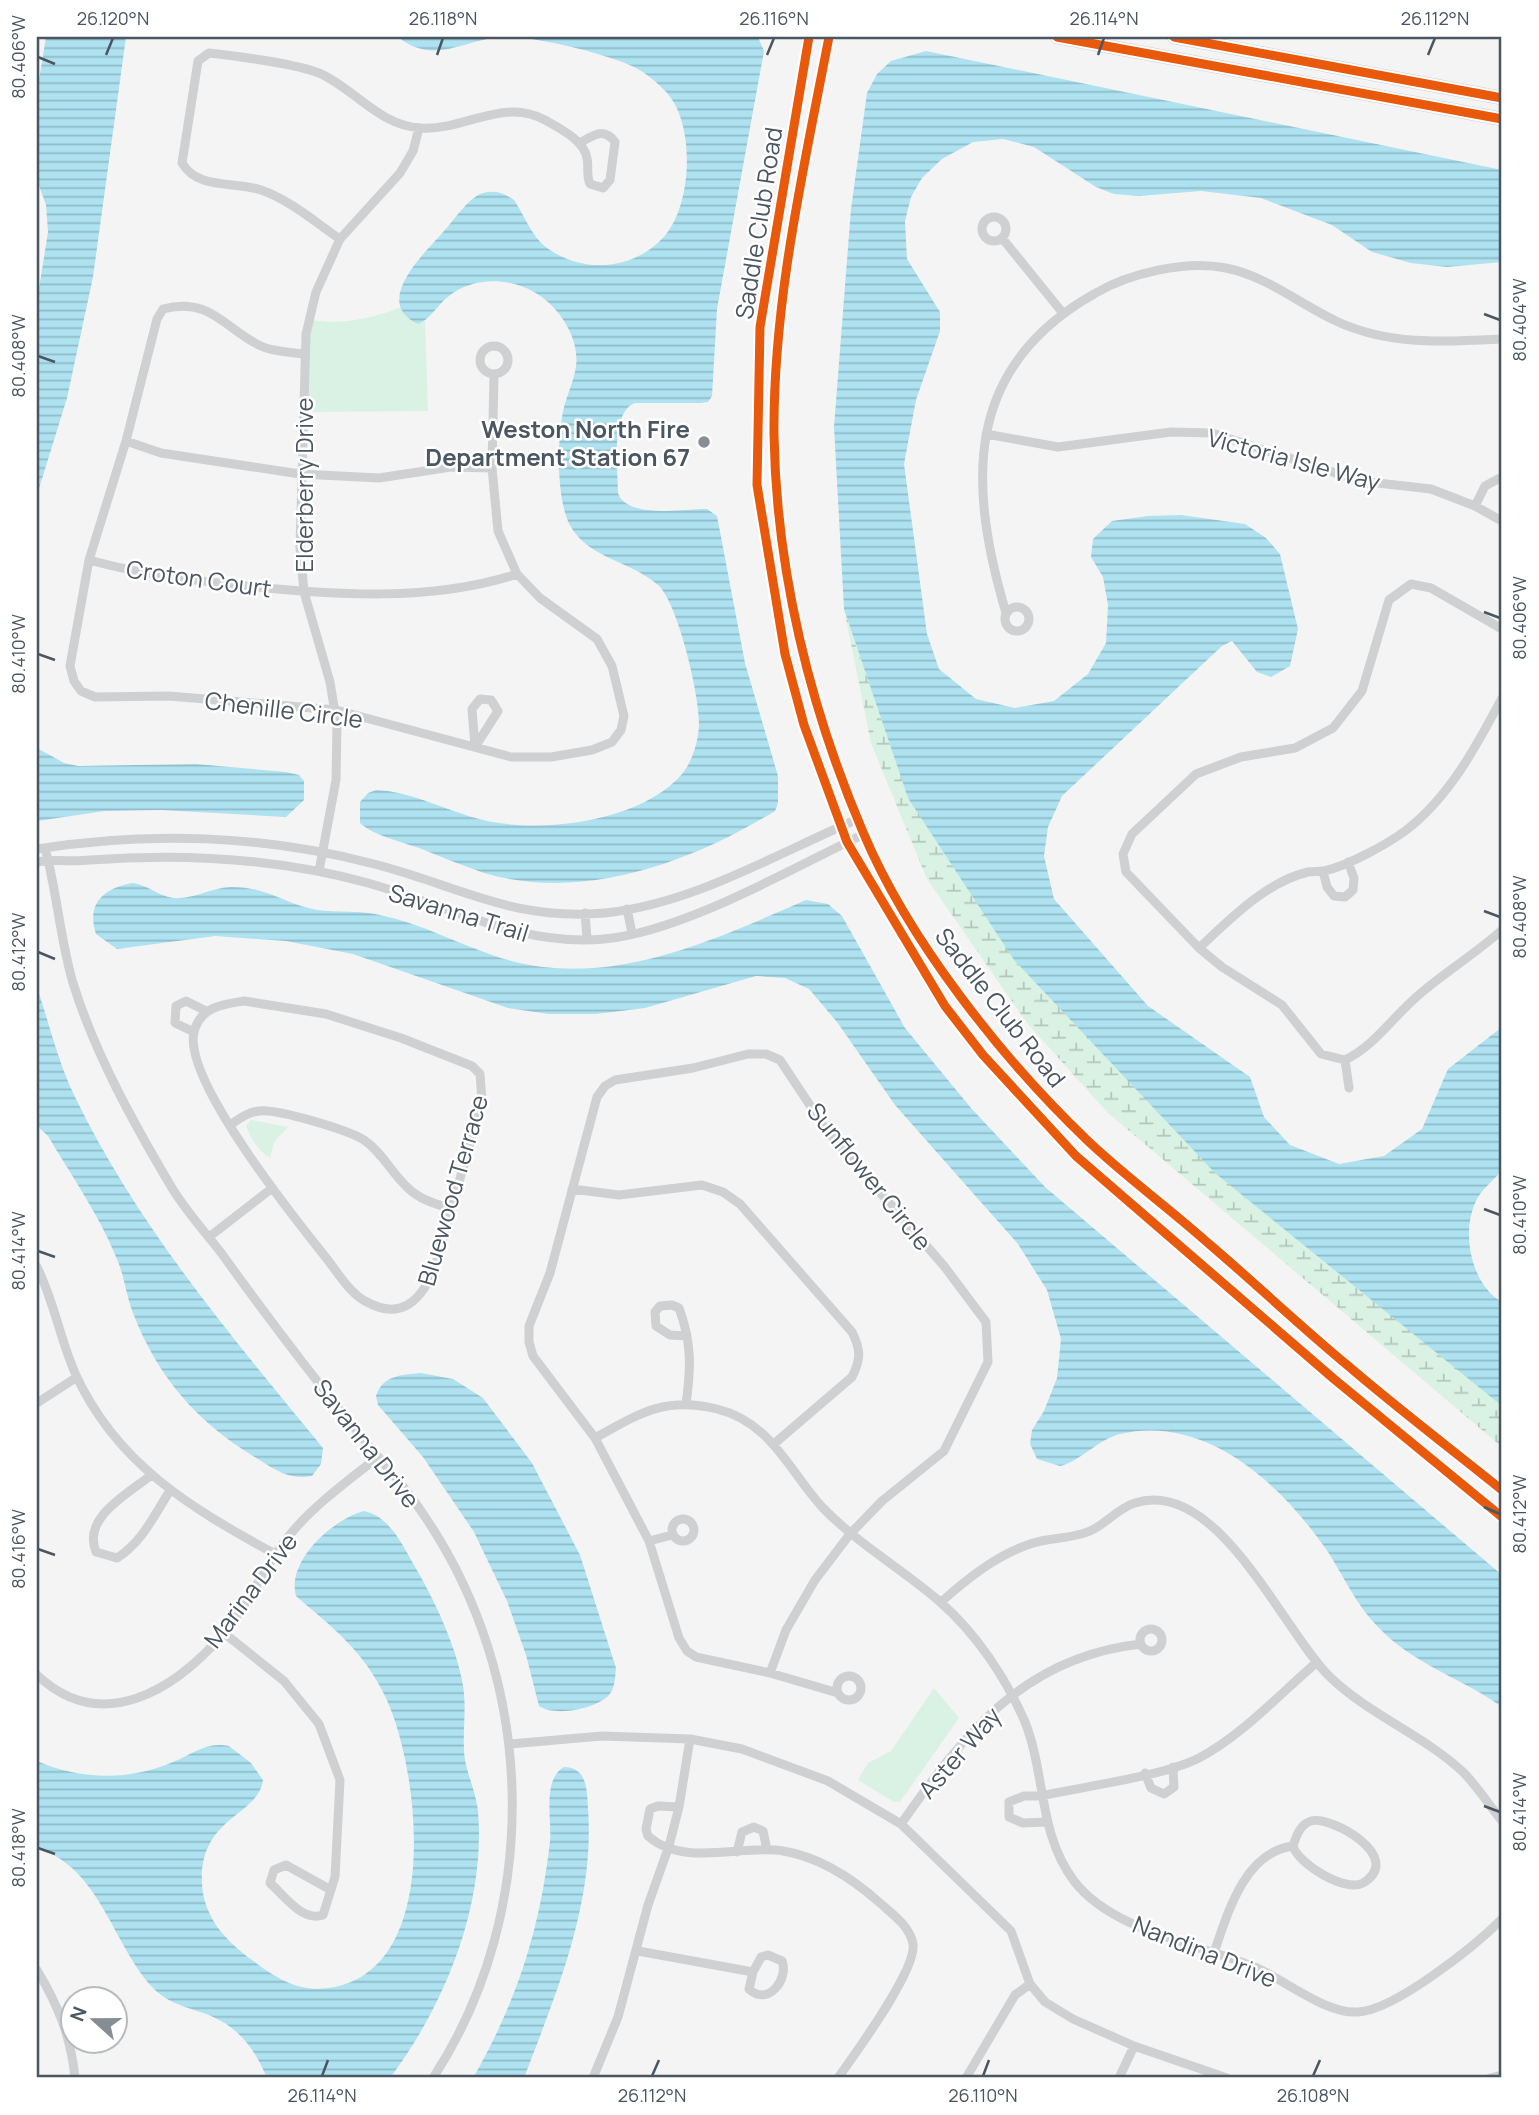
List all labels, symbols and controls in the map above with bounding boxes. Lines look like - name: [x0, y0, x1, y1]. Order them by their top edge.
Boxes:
- text: 26.120°N: [77, 6, 149, 30]
- text: 26.118°N: [409, 6, 477, 30]
- text: 26.116°N: [739, 6, 809, 30]
- text: 26.114°N: [1070, 6, 1138, 30]
- text: 26.112°N: [1401, 6, 1469, 30]
- text: 80.406°W: [6, 15, 30, 99]
- street label: Saddle Club Road: [727, 125, 789, 321]
- text: 80.404°W: [1507, 278, 1531, 362]
- text: 80.408°W: [6, 314, 30, 397]
- street label: Elderberry Drive: [287, 397, 320, 573]
- place label: Weston North Fire Department Station 67: [425, 412, 690, 473]
- street label: Victoria Isle Way: [1204, 420, 1385, 498]
- marker: Weston North Fire Department Station 67: [696, 434, 712, 450]
- street label: Croton Court: [124, 551, 274, 605]
- text: 80.406°W: [1507, 576, 1531, 660]
- text: 80.410°W: [6, 614, 30, 694]
- street label: Chenille Circle: [203, 683, 365, 735]
- street label: Savanna Trail: [385, 875, 533, 949]
- text: 80.408°W: [1507, 875, 1531, 958]
- text: 80.412°W: [6, 912, 30, 991]
- street label: Saddle Club Road: [928, 920, 1074, 1094]
- street label: Bluewood Terrace: [409, 1091, 495, 1289]
- street label: Sunflower Circle: [800, 1095, 940, 1257]
- text: 80.410°W: [1507, 1175, 1531, 1255]
- text: 80.414°W: [6, 1211, 30, 1291]
- street label: Savanna Drive: [306, 1372, 428, 1514]
- text: 80.412°W: [1507, 1474, 1531, 1553]
- text: 80.416°W: [6, 1509, 30, 1589]
- street label: Marina Drive: [196, 1526, 304, 1654]
- street label: Aster Way: [910, 1699, 1008, 1805]
- text: 80.414°W: [1507, 1772, 1531, 1852]
- text: 80.418°W: [6, 1808, 30, 1888]
- street label: Nandina Drive: [1128, 1907, 1282, 1995]
- north arrow: [60, 1986, 130, 2056]
- text: N: [64, 2003, 93, 2025]
- text: 26.114°N: [288, 2083, 356, 2107]
- text: 26.112°N: [618, 2083, 686, 2107]
- text: 26.110°N: [948, 2083, 1018, 2107]
- text: 26.108°N: [1277, 2083, 1349, 2107]

